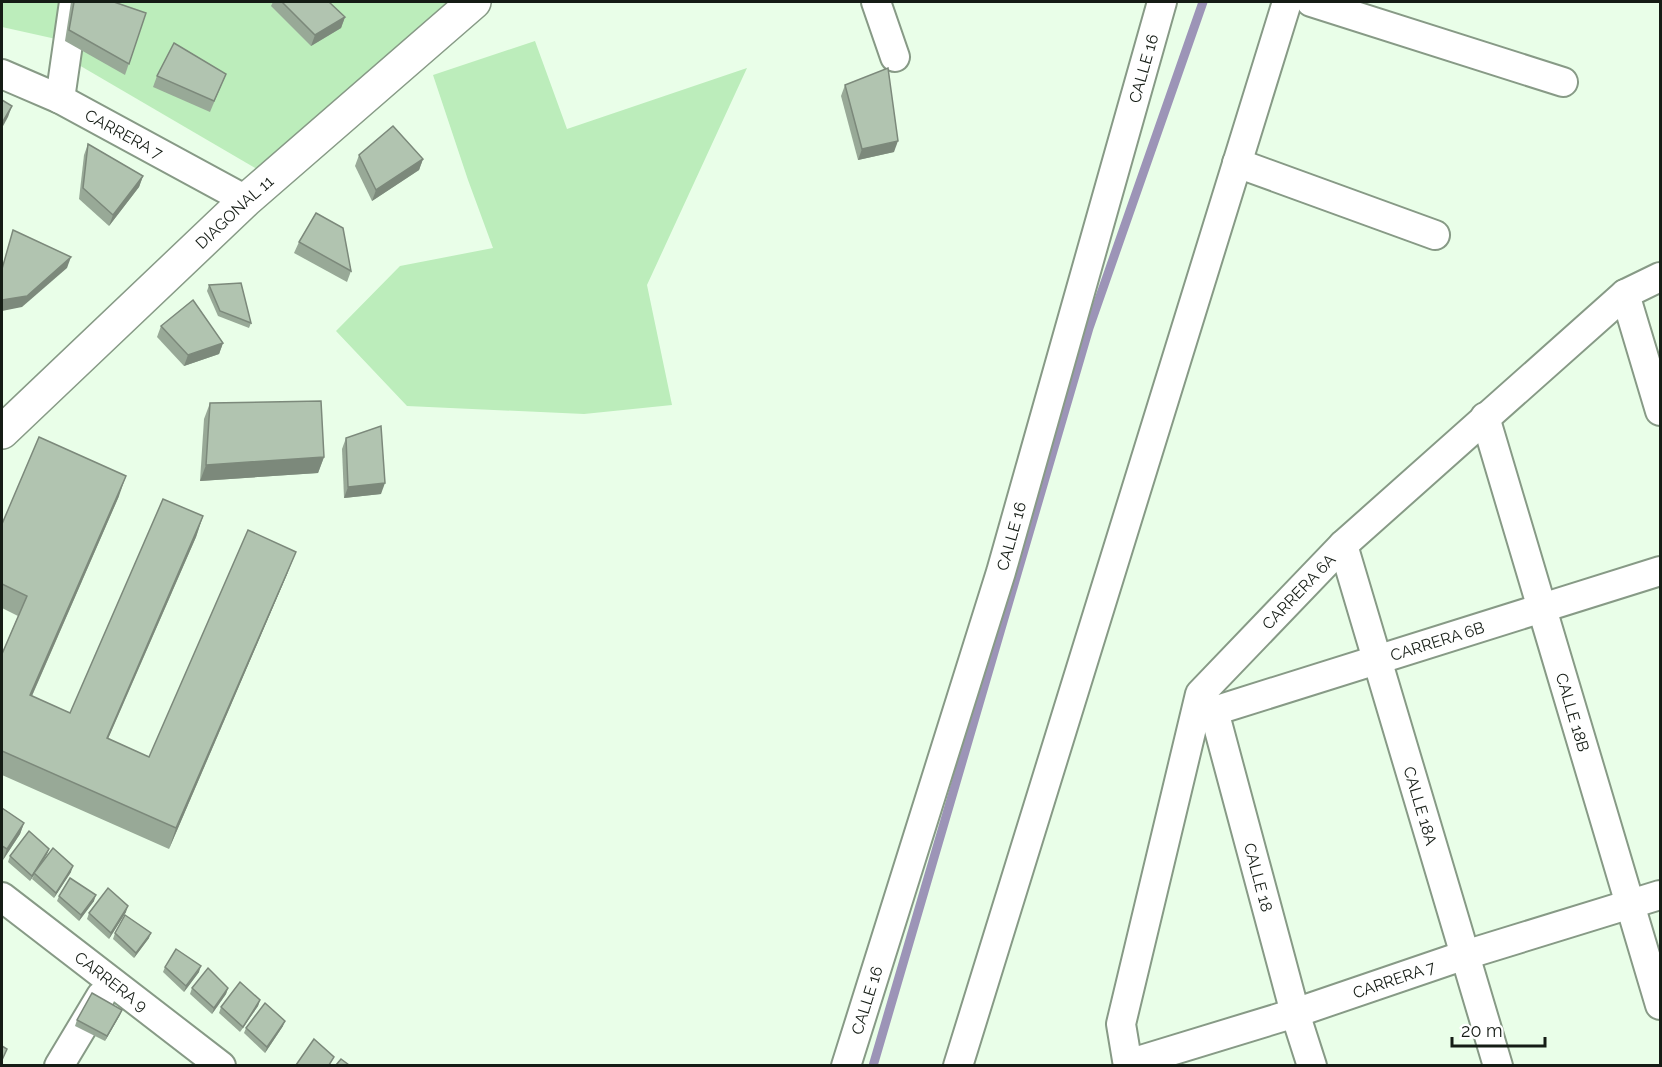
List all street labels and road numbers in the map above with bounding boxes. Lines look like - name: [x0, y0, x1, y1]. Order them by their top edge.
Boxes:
- street label: CALLE 16: [1125, 32, 1162, 105]
- street label: CARRERA 7: [82, 105, 166, 163]
- street label: DIAGONAL 11: [192, 172, 278, 253]
- street label: CALLE 16: [993, 500, 1030, 573]
- street label: CARRERA 6A: [1258, 550, 1339, 634]
- street label: CARRERA 6B: [1388, 618, 1487, 665]
- street label: CALLE 18B: [1552, 671, 1593, 754]
- street label: CALLE 18A: [1399, 764, 1441, 848]
- street label: CALLE 18: [1240, 841, 1276, 914]
- street label: CARRERA 9: [71, 948, 151, 1016]
- street label: CARRERA 7: [1350, 957, 1438, 1003]
- street label: CALLE 16: [847, 964, 887, 1037]

